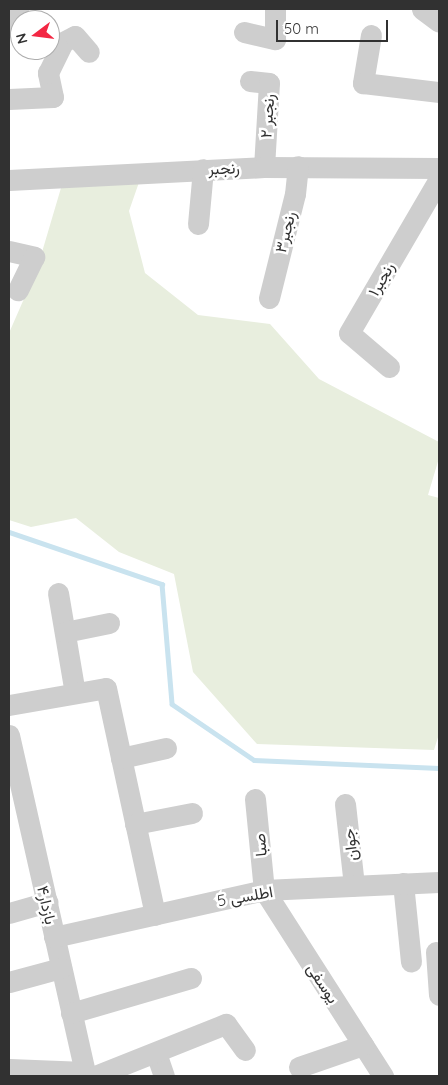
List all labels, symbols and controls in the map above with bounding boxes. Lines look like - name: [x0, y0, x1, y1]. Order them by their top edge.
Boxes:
- north arrow: [10, 10, 60, 60]
- scale bar: [278, 10, 390, 42]
- text: 50 m: [284, 19, 319, 38]
- text: N: [11, 31, 32, 46]
- street label: رنجبر ۲: [256, 93, 278, 139]
- street label: رنجبر: [208, 158, 240, 178]
- street label: رنجبر۳: [271, 209, 299, 255]
- street label: رنجبر۱: [364, 259, 398, 299]
- street label: جوان: [338, 828, 362, 862]
- street label: صبا: [249, 833, 271, 857]
- street label: اطلسی 5: [216, 882, 274, 910]
- street label: بازدار۴: [33, 884, 61, 926]
- street label: یوسفی: [303, 959, 343, 1007]

